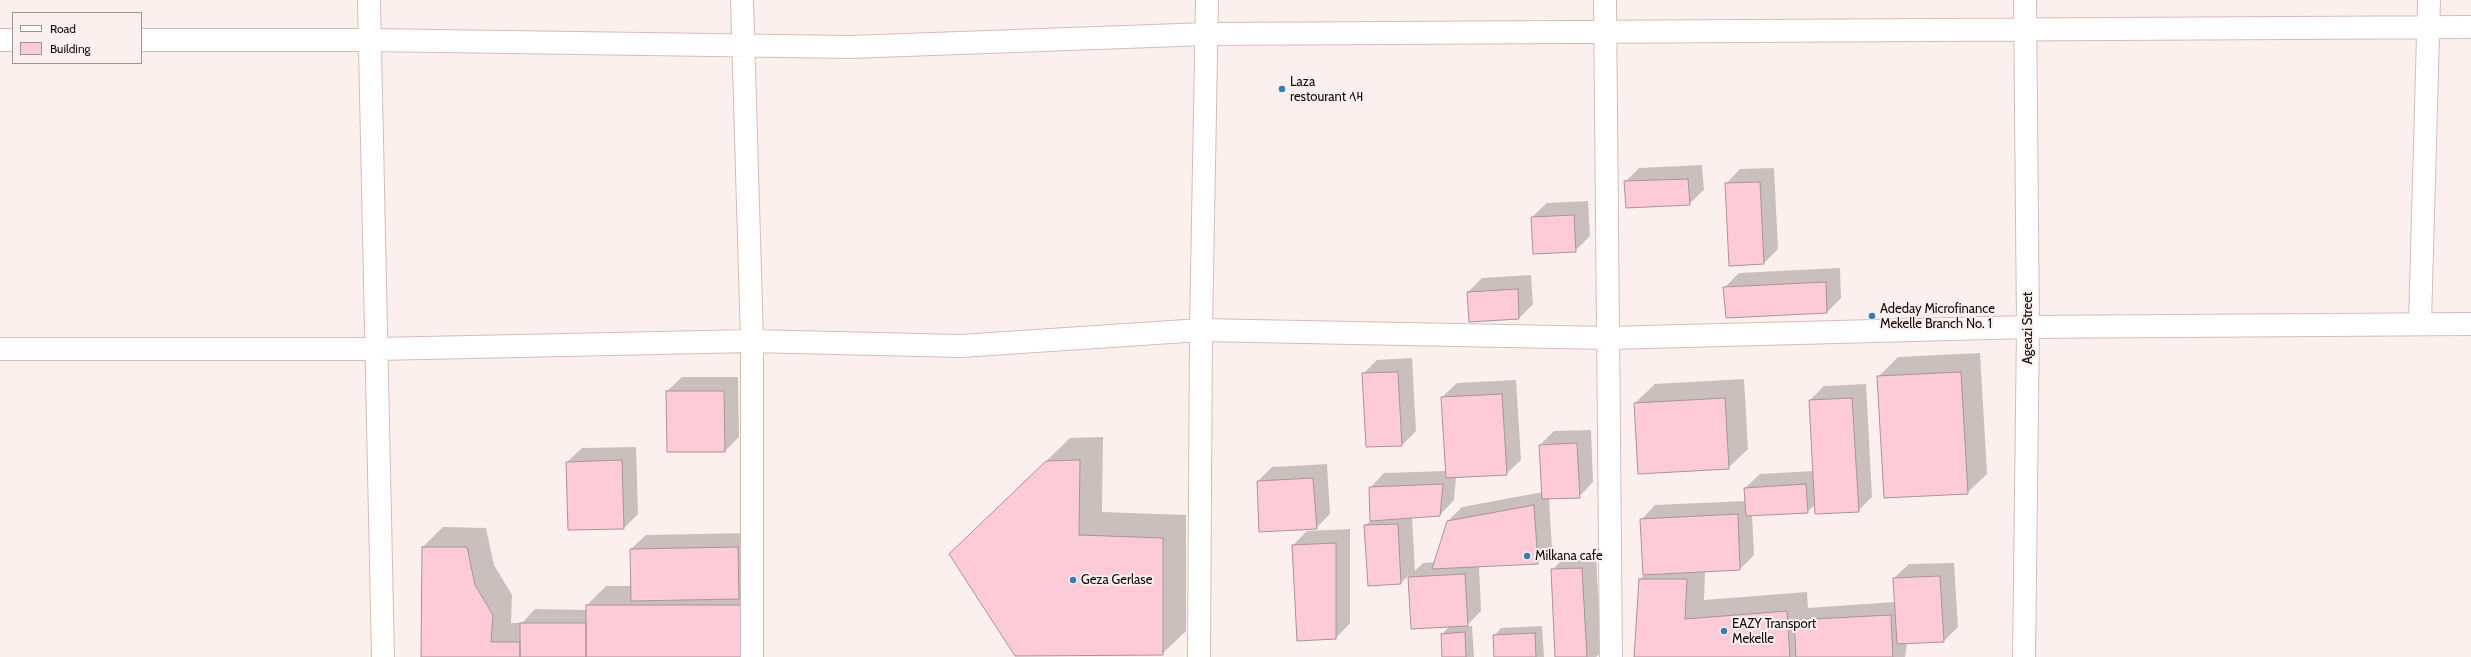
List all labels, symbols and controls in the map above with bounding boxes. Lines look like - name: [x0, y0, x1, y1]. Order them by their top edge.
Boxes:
- legend: [12, 12, 142, 64]
- text: Road: [50, 21, 76, 36]
- text: Building: [50, 41, 91, 56]
- place label: Laza restourant ላዛ: [1290, 74, 1363, 105]
- marker: Laza restourant ላዛ: [1277, 84, 1287, 94]
- street label: Ageazi Street: [2020, 292, 2036, 364]
- place label: Adeday Microfinance Mekelle Branch No. 1: [1880, 301, 1995, 332]
- marker: Adeday Microfinance Mekelle Branch No. 1: [1867, 311, 1877, 321]
- place label: Milkana cafe: [1535, 548, 1603, 564]
- marker: Milkana cafe: [1522, 551, 1532, 561]
- place label: Geza Gerlase: [1081, 572, 1152, 588]
- marker: Geza Gerlase: [1068, 575, 1078, 585]
- place label: EAZY Transport Mekelle: [1732, 616, 1816, 647]
- marker: EAZY Transport Mekelle: [1719, 626, 1729, 636]

